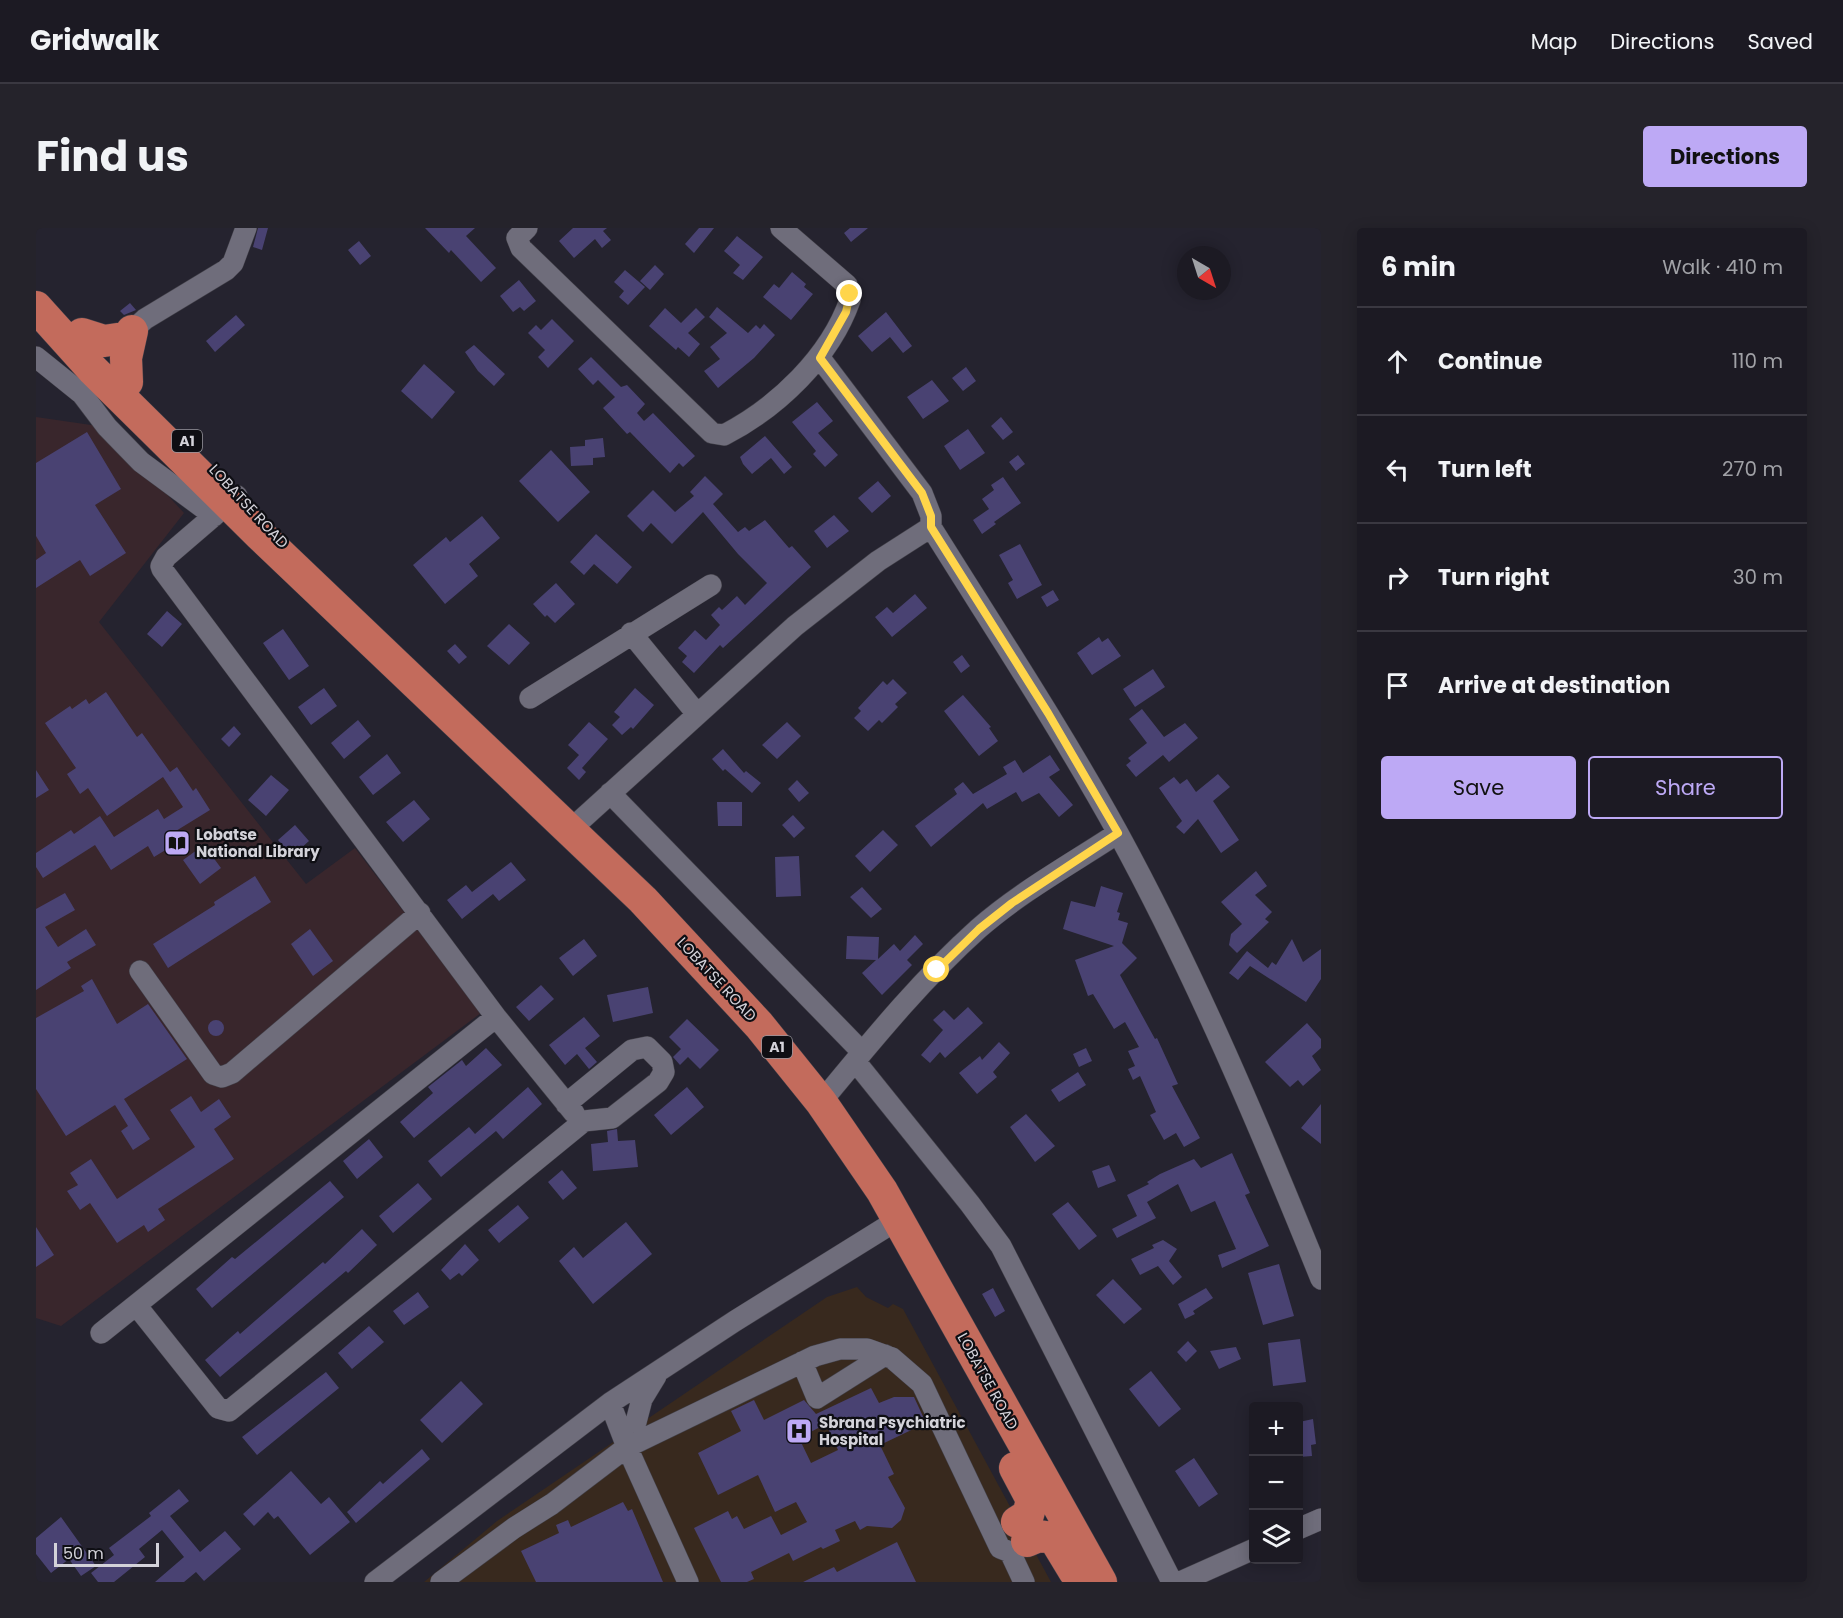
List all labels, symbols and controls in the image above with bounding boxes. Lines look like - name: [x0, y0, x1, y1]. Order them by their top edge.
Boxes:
- text: Gridwalk: [30, 21, 159, 60]
- text: Map: [1531, 27, 1577, 56]
- text: Directions: [1610, 27, 1714, 56]
- text: Saved: [1747, 27, 1813, 56]
- button: Directions: [1643, 126, 1807, 187]
- text: Find us: [36, 127, 189, 186]
- north arrow: [1177, 246, 1231, 300]
- text: 6 min: [1381, 249, 1456, 285]
- text: Walk · 410 m: [1662, 253, 1783, 281]
- route end: [836, 280, 862, 306]
- icon: ahead: [1381, 345, 1414, 378]
- text: Continue: [1438, 346, 1542, 377]
- text: 110 m: [1732, 347, 1783, 375]
- road number: A1: [172, 430, 202, 452]
- icon: left: [1381, 453, 1414, 486]
- text: Turn left: [1438, 454, 1532, 485]
- text: 270 m: [1722, 455, 1783, 483]
- street label: LOBATSE ROAD: [205, 459, 293, 553]
- icon: right: [1381, 561, 1414, 594]
- text: Turn right: [1438, 562, 1549, 593]
- text: 30 m: [1733, 563, 1783, 591]
- icon: arrive: [1381, 669, 1414, 702]
- text: Arrive at destination: [1438, 670, 1670, 701]
- button: Save: [1381, 756, 1576, 819]
- button: Share: [1588, 756, 1783, 819]
- place label: Lobatse National Library: [196, 824, 320, 862]
- library icon: Lobatse National Library: [162, 828, 192, 858]
- street label: LOBATSE ROAD: [673, 932, 761, 1026]
- route start: [923, 956, 949, 982]
- road number: A1: [762, 1036, 792, 1058]
- street label: LOBATSE ROAD: [953, 1329, 1023, 1433]
- map controls: [1249, 1402, 1303, 1564]
- button: +: [1249, 1402, 1303, 1456]
- place label: Sbrana Psychiatric Hospital: [819, 1412, 966, 1450]
- hospital icon: Sbrana Psychiatric Hospital: [784, 1416, 814, 1446]
- button: −: [1249, 1456, 1303, 1510]
- button: layers: [1249, 1510, 1303, 1564]
- scale bar: [54, 1540, 159, 1568]
- text: 50 m: [63, 1542, 104, 1565]

